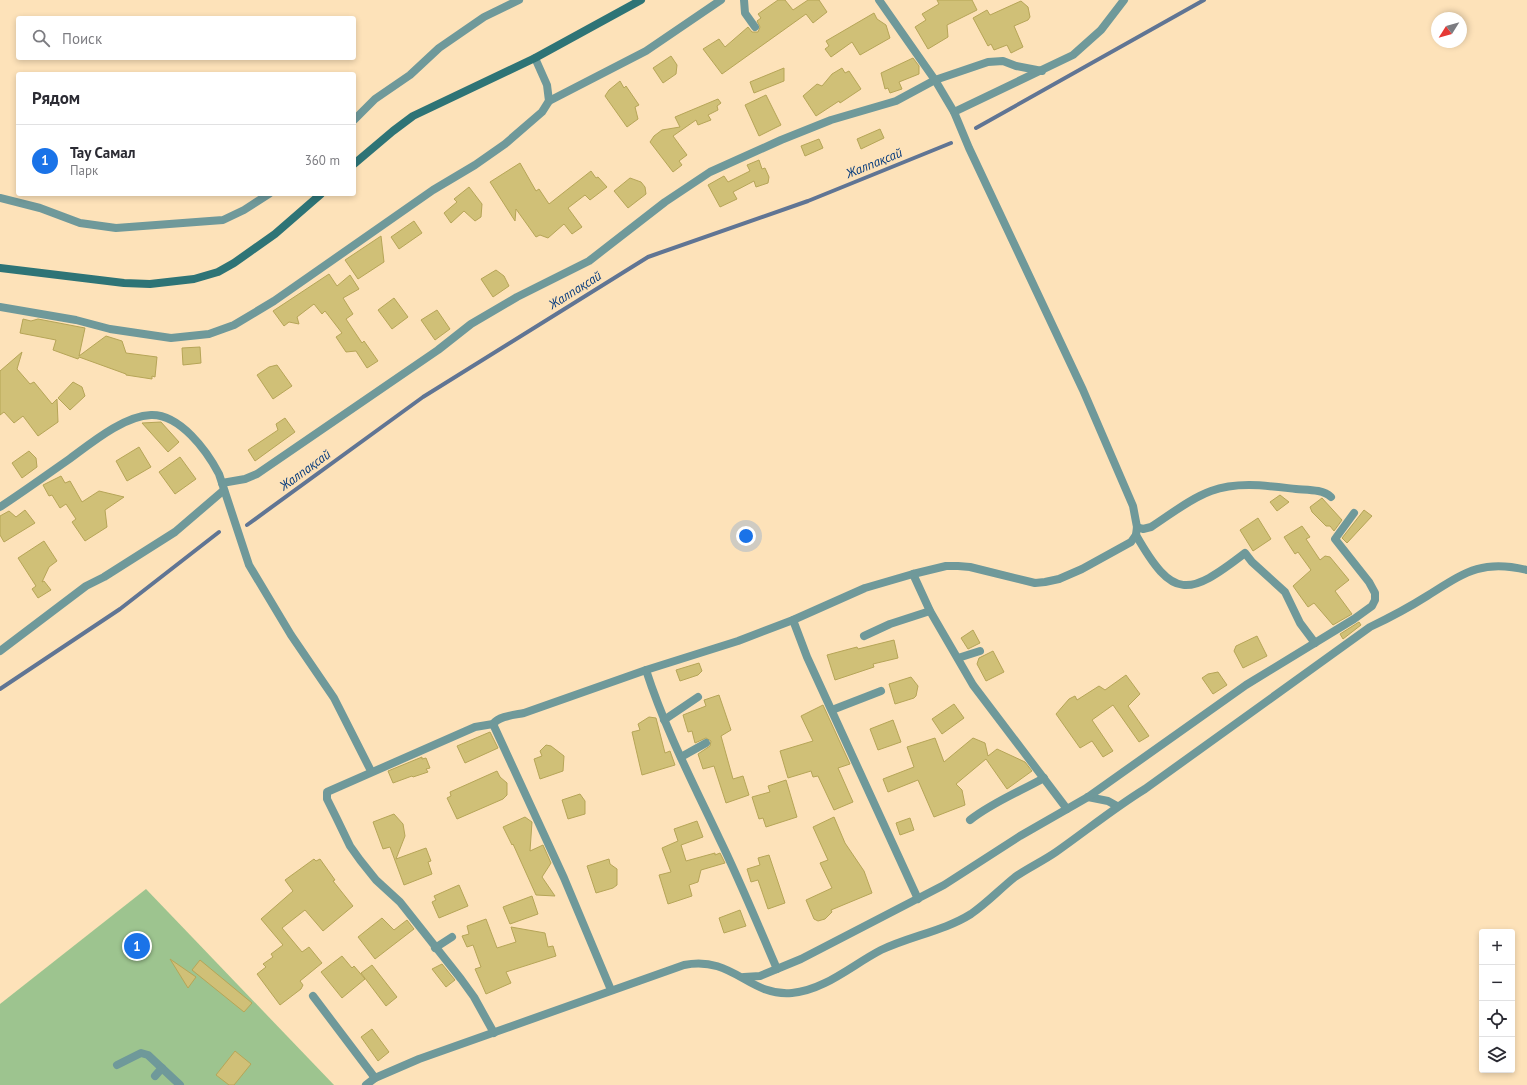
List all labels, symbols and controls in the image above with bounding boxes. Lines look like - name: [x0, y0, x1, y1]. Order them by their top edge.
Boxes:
- north arrow: [1431, 12, 1467, 48]
- search box: [16, 16, 356, 60]
- icon: search: [30, 27, 52, 49]
- text: Поиск: [62, 29, 102, 48]
- text: Рядом: [32, 87, 80, 109]
- text: Тау Самал: [70, 143, 135, 162]
- water label: Жалпақсай: [842, 144, 905, 182]
- text: 1: [41, 152, 49, 169]
- text: 360 m: [305, 152, 340, 169]
- text: Парк: [70, 162, 98, 179]
- water label: Жалпақсай: [545, 267, 605, 313]
- water label: Жалпақсай: [275, 446, 334, 495]
- your location: [736, 526, 756, 546]
- map controls: [1479, 929, 1515, 1073]
- button: +: [1479, 929, 1515, 965]
- pin: 1: [124, 931, 150, 961]
- button: −: [1479, 965, 1515, 1001]
- button: locate: [1479, 1001, 1515, 1037]
- button: layers: [1479, 1037, 1515, 1073]

